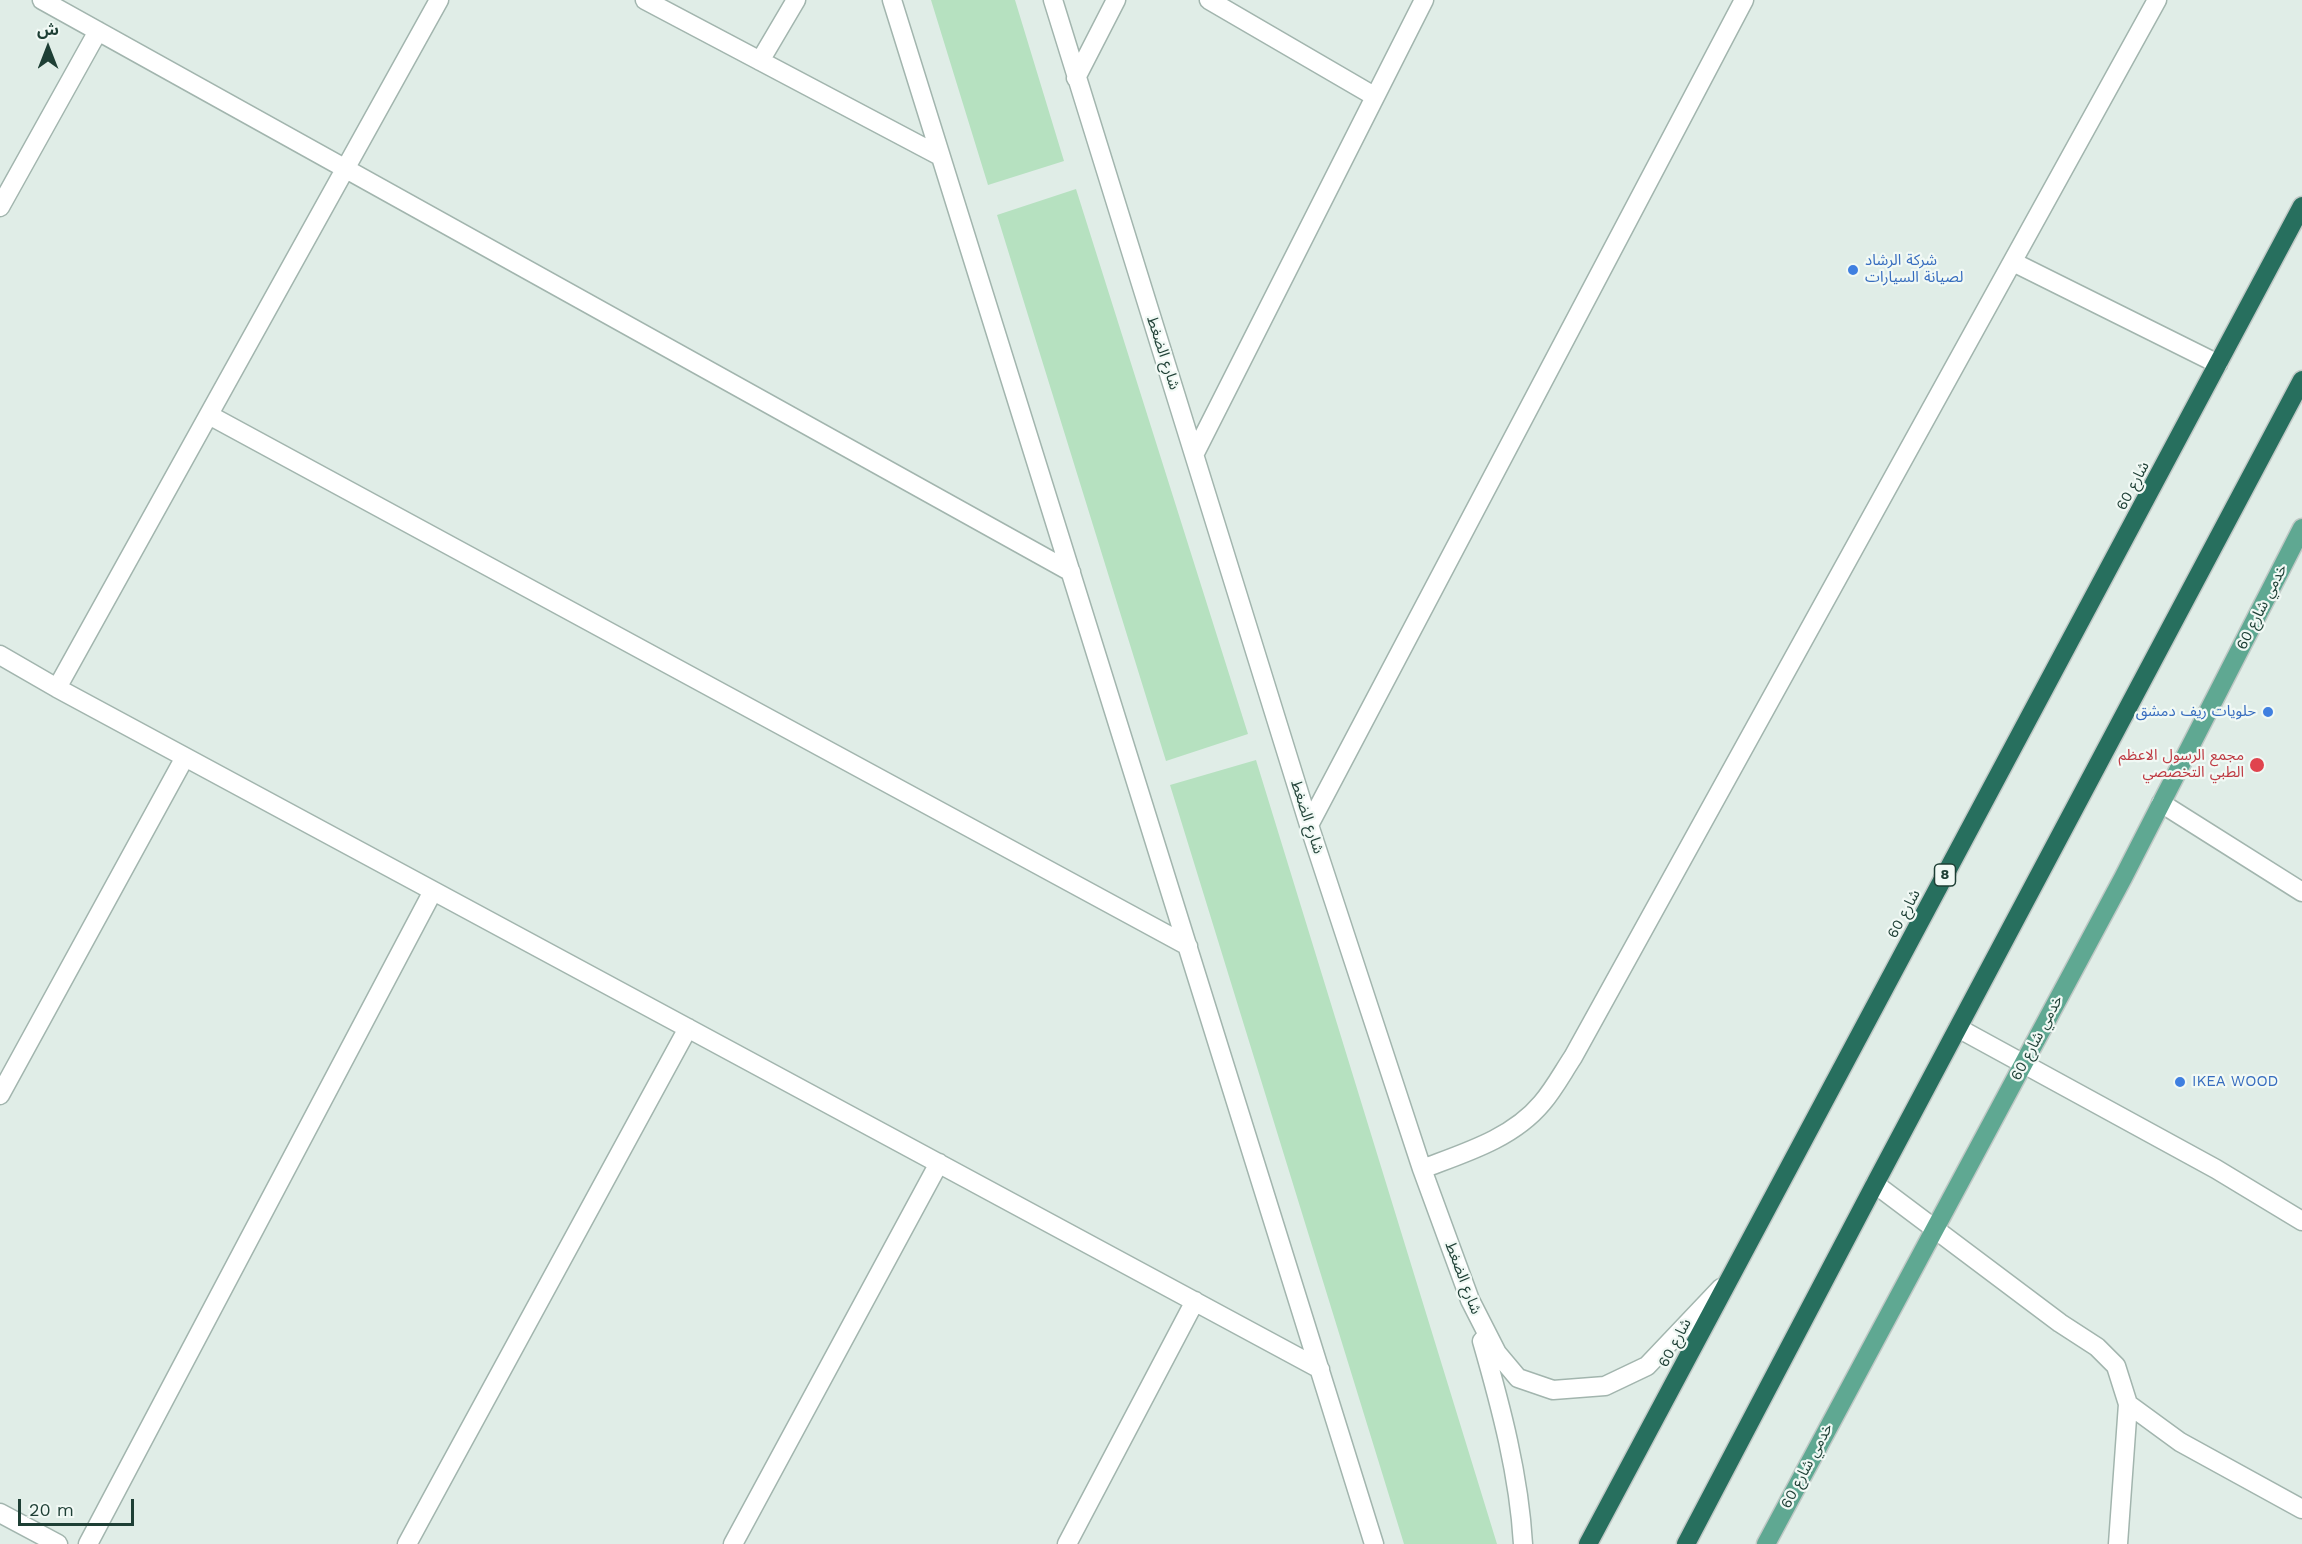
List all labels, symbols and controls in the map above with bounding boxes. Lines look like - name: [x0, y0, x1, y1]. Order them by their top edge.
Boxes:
- north arrow: [18, 18, 78, 78]
- text: ش: [37, 20, 59, 39]
- place label: شركة الرشاد لصيانة السيارات: [1865, 252, 1963, 287]
- marker: شركة الرشاد لصيانة السيارات: [1846, 263, 1860, 277]
- street label: شارع الضغط: [1143, 314, 1183, 392]
- street label: شارع 60: [2113, 458, 2153, 514]
- street label: خدمي شارع 60: [2233, 561, 2291, 653]
- place label: حلويات ريف دمشق: [2136, 703, 2256, 721]
- marker: حلويات ريف دمشق: [2261, 705, 2275, 719]
- place label: مجمع الرسول الاعظم الطبي التخصصي: [2119, 747, 2244, 782]
- marker: مجمع الرسول الاعظم الطبي التخصصي: [2248, 756, 2266, 774]
- street label: شارع الضغط: [1287, 778, 1327, 856]
- road number: 8: [1934, 864, 1956, 886]
- street label: شارع 60: [1884, 886, 1924, 942]
- street label: خدمي شارع 60: [2007, 992, 2067, 1084]
- place label: IKEA WOOD: [2192, 1073, 2278, 1091]
- marker: IKEA WOOD: [2173, 1075, 2187, 1089]
- street label: شارع الضغط: [1441, 1239, 1485, 1317]
- street label: شارع 60: [1655, 1315, 1695, 1371]
- street label: خدمي شارع 60: [1777, 1420, 1837, 1512]
- scale bar: [21, 1487, 136, 1525]
- text: 20 m: [29, 1499, 74, 1520]

